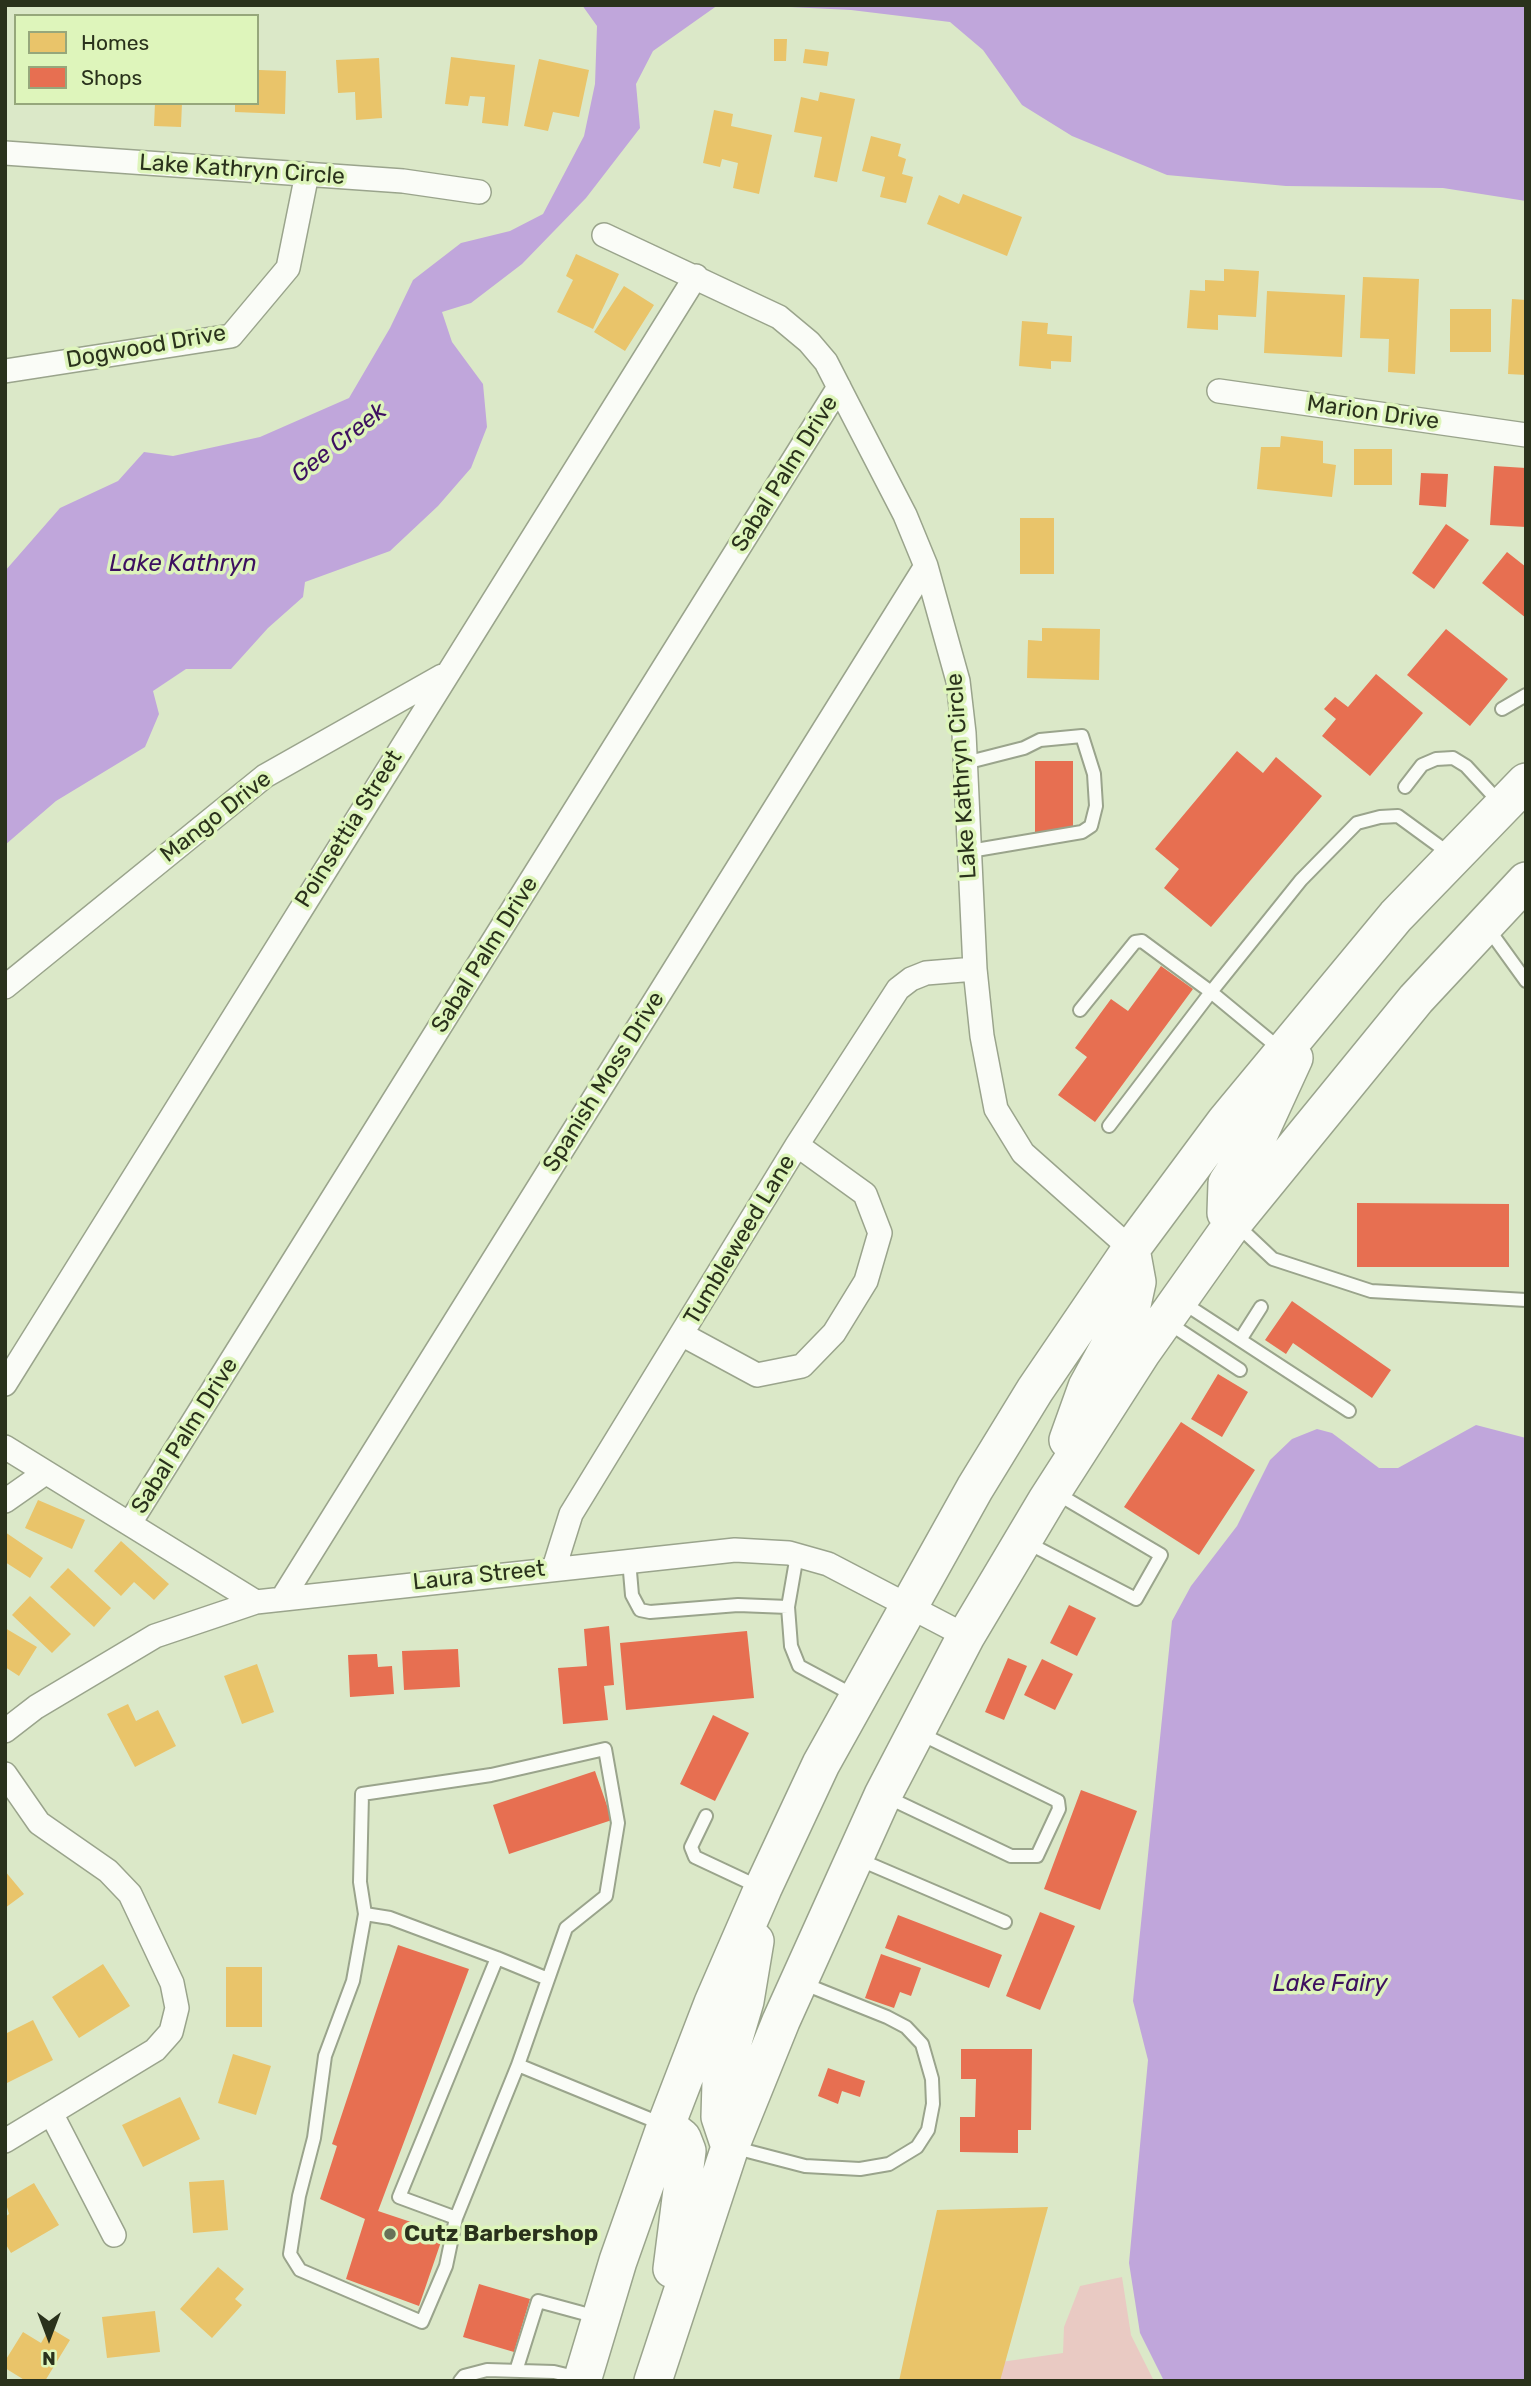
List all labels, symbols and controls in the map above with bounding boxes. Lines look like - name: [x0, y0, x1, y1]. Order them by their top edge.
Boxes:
- legend: [14, 14, 259, 105]
- text: Homes: [81, 30, 149, 55]
- text: Shops: [81, 65, 142, 90]
- street label: Lake Kathryn Circle: [138, 149, 346, 191]
- street label: Dogwood Drive: [64, 319, 228, 375]
- street label: Marion Drive: [1305, 390, 1441, 436]
- street label: Sabal Palm Drive: [726, 391, 844, 557]
- water label: Gee Creek: [286, 397, 392, 489]
- water label: Lake Kathryn: [109, 550, 257, 578]
- street label: Lake Kathryn Circle: [941, 672, 983, 880]
- street label: Poinsettia Street: [290, 745, 408, 913]
- street label: Mango Drive: [155, 765, 277, 869]
- street label: Sabal Palm Drive: [426, 872, 544, 1038]
- street label: Spanish Moss Drive: [537, 987, 671, 1177]
- street label: Tumbleweed Lane: [678, 1150, 802, 1330]
- street label: Sabal Palm Drive: [126, 1353, 244, 1519]
- street label: Laura Street: [411, 1555, 547, 1597]
- water label: Lake Fairy: [1272, 1970, 1388, 1998]
- place label: Cutz Barbershop: [404, 2220, 598, 2248]
- marker: Cutz Barbershop: [382, 2226, 398, 2242]
- north arrow: [14, 2302, 84, 2372]
- text: N: [42, 2347, 56, 2370]

